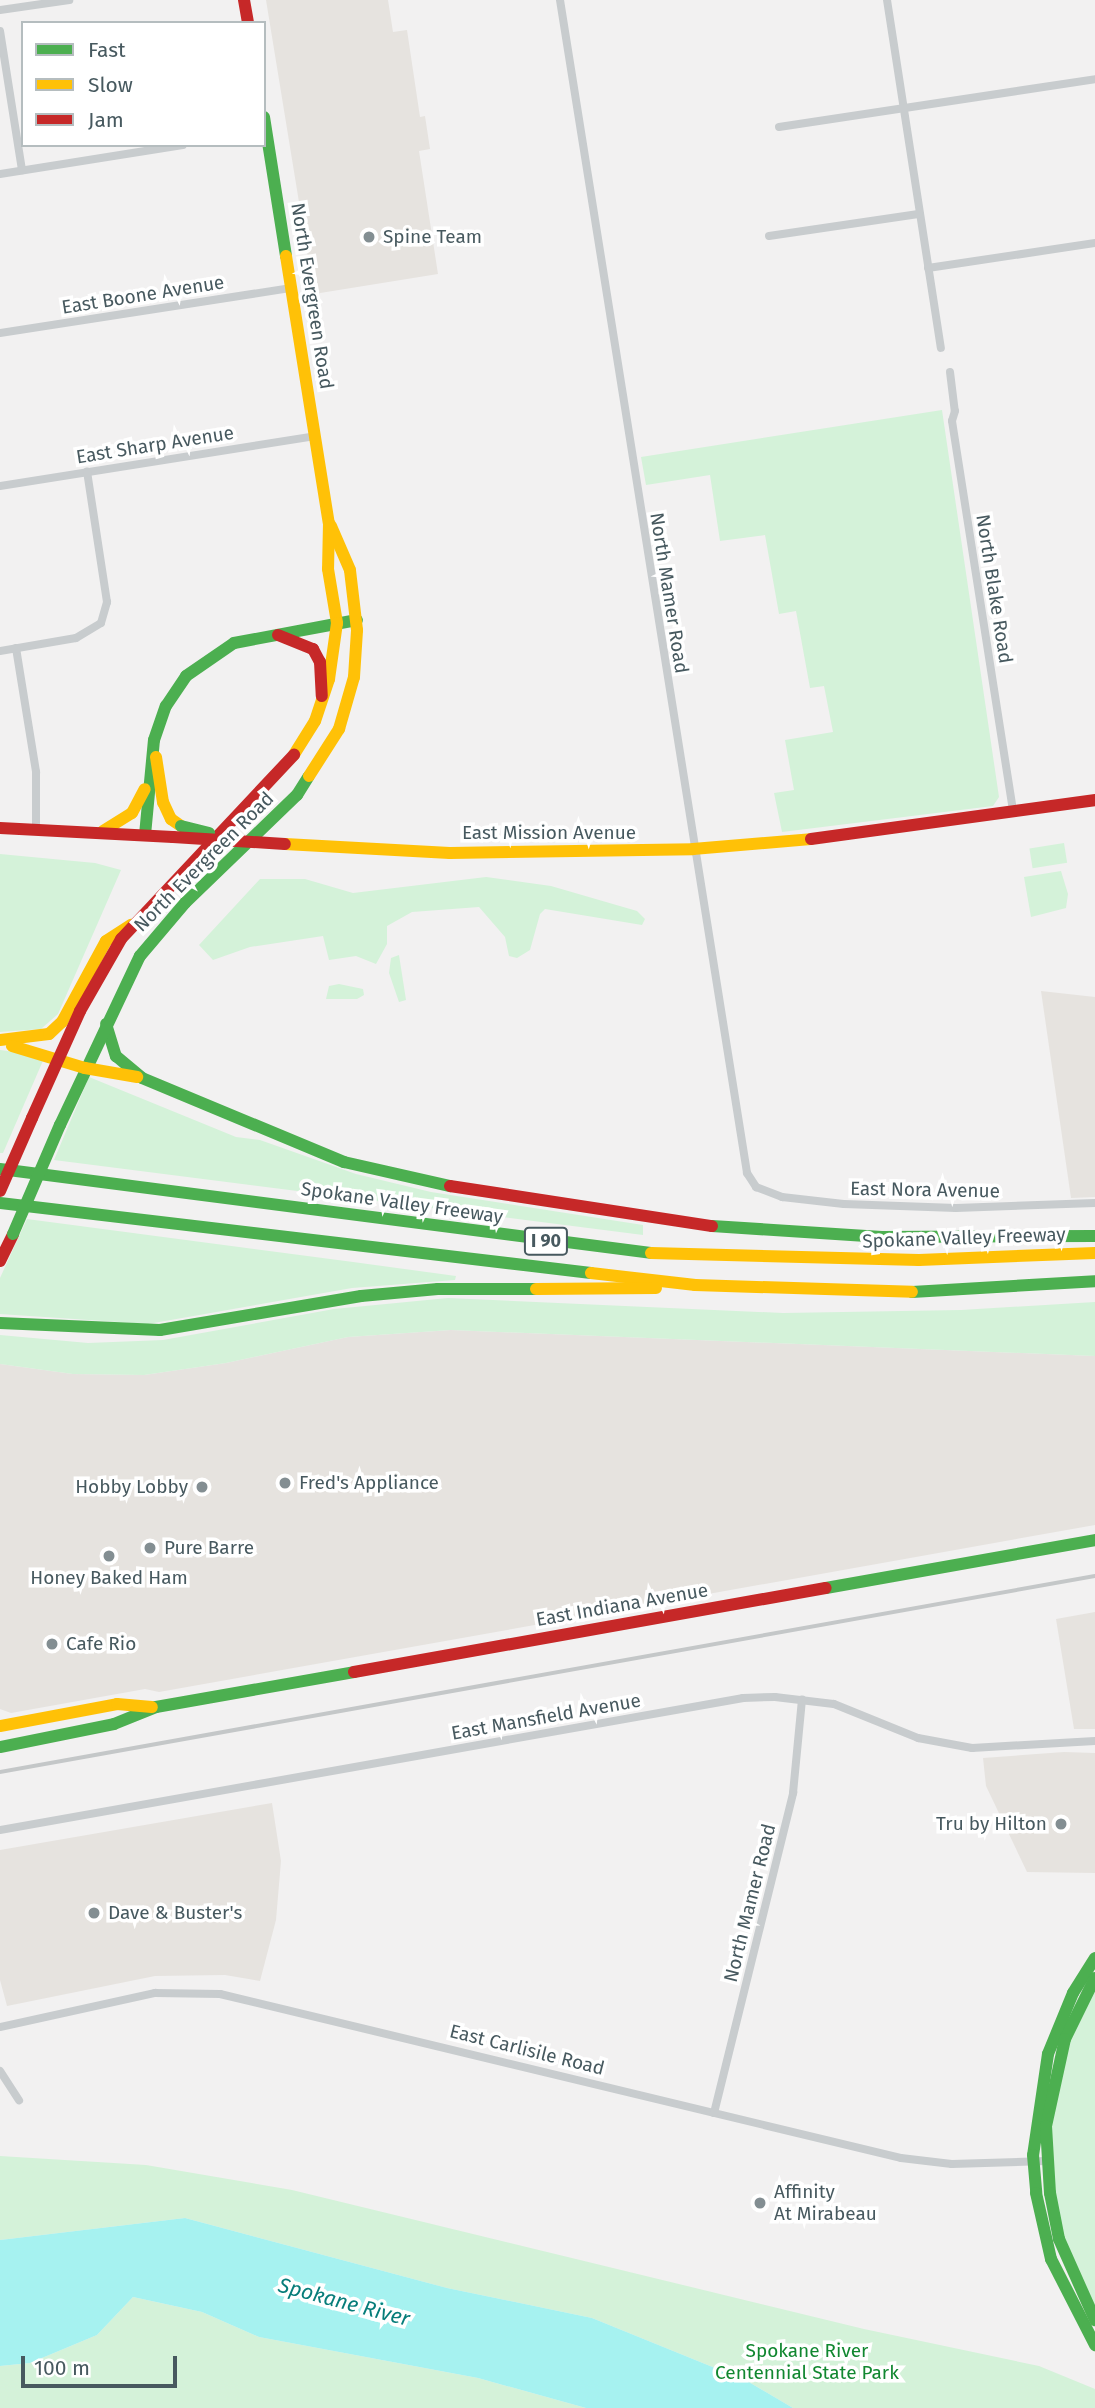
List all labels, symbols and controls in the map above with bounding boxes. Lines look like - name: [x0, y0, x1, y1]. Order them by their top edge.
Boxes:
- legend: [21, 21, 266, 147]
- text: Fast: [88, 37, 126, 63]
- text: Slow: [88, 72, 133, 98]
- text: Jam: [88, 107, 124, 133]
- street label: North Evergreen Road: [286, 201, 338, 391]
- place label: Spine Team: [383, 226, 482, 248]
- marker: Spine Team: [361, 229, 377, 245]
- street label: East Boone Avenue: [60, 271, 226, 319]
- street label: East Sharp Avenue: [75, 421, 235, 469]
- street label: North Mamer Road: [645, 511, 693, 675]
- street label: North Blake Road: [971, 513, 1017, 665]
- street label: North Evergreen Road: [129, 787, 279, 937]
- street label: East Mission Avenue: [462, 822, 636, 844]
- street label: East Nora Avenue: [850, 1177, 1000, 1203]
- street label: Spokane Valley Freeway: [300, 1178, 504, 1228]
- street label: Spokane Valley Freeway: [862, 1223, 1066, 1253]
- road number: I 90: [523, 1226, 569, 1256]
- place label: Fred's Appliance: [299, 1472, 439, 1494]
- marker: Fred's Appliance: [277, 1475, 293, 1491]
- place label: Hobby Lobby: [75, 1476, 188, 1498]
- marker: Hobby Lobby: [194, 1479, 210, 1495]
- place label: Pure Barre: [164, 1537, 254, 1559]
- marker: Pure Barre: [142, 1540, 158, 1556]
- marker: Honey Baked Ham: [101, 1548, 117, 1564]
- place label: Honey Baked Ham: [30, 1567, 188, 1589]
- street label: East Indiana Avenue: [534, 1579, 710, 1631]
- place label: Cafe Rio: [66, 1633, 136, 1655]
- marker: Cafe Rio: [44, 1636, 60, 1652]
- street label: East Mansfield Avenue: [449, 1689, 643, 1745]
- place label: Tru by Hilton: [936, 1813, 1047, 1835]
- marker: Tru by Hilton: [1053, 1816, 1069, 1832]
- street label: North Mamer Road: [719, 1821, 781, 1985]
- place label: Dave & Buster's: [108, 1902, 242, 1924]
- marker: Dave & Buster's: [86, 1905, 102, 1921]
- street label: East Carlisile Road: [447, 2020, 607, 2080]
- place label: Affinity At Mirabeau: [774, 2181, 877, 2225]
- marker: Affinity At Mirabeau: [752, 2195, 768, 2211]
- water label: Spokane River: [276, 2272, 412, 2332]
- park label: Spokane River Centennial State Park: [715, 2340, 899, 2384]
- scale bar: [24, 2342, 180, 2386]
- text: 100 m: [34, 2355, 90, 2381]

